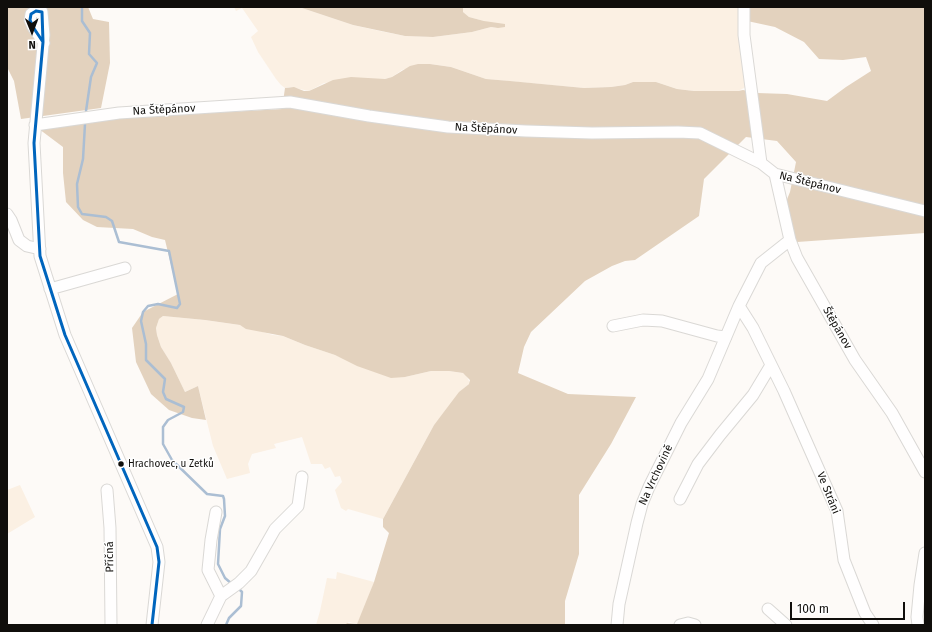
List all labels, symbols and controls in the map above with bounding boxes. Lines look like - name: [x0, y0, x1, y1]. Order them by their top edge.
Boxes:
- north arrow: [12, 12, 52, 52]
- text: N: [28, 38, 36, 51]
- street label: Na Štěpánov: [132, 102, 196, 118]
- street label: Na Štěpánov: [454, 121, 518, 137]
- street label: Na Štěpánov: [778, 169, 842, 197]
- street label: Štěpánov: [820, 305, 854, 351]
- street label: Na Vrchovině: [636, 443, 676, 507]
- place label: Hrachovec, u Zetků: [128, 458, 214, 470]
- marker: Hrachovec, u Zetků: [116, 459, 126, 469]
- street label: Ve Stráni: [814, 470, 842, 516]
- street label: Příčná: [103, 541, 117, 573]
- scale bar: [792, 594, 907, 620]
- text: 100 m: [797, 602, 829, 616]

